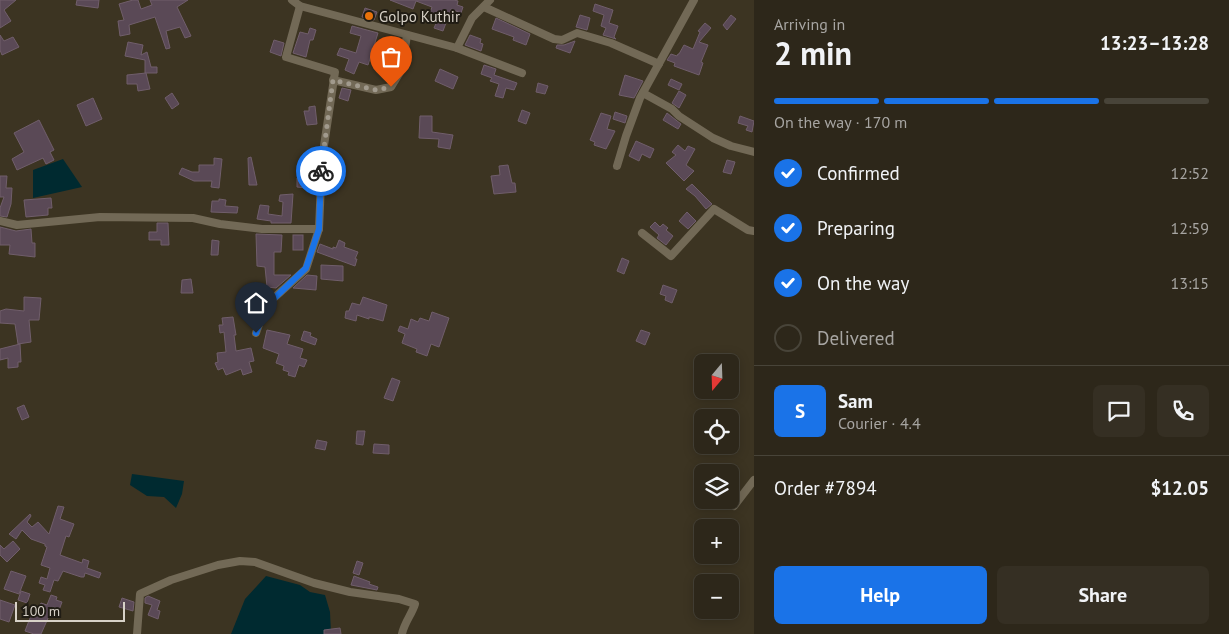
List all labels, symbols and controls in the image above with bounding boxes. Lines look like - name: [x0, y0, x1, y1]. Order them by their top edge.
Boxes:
- place label: Golpo Kuthir: [379, 7, 460, 26]
- marker: Golpo Kuthir: [363, 10, 375, 22]
- text: Arriving in: [774, 14, 845, 34]
- text: 13:23–13:28: [1100, 31, 1209, 55]
- text: 2 min: [774, 32, 852, 74]
- pin: [370, 36, 412, 87]
- icon: bag: [377, 43, 405, 71]
- text: On the way · 170 m: [774, 112, 907, 132]
- courier: [296, 146, 346, 196]
- icon: bike: [307, 157, 335, 185]
- icon: check: [774, 159, 802, 187]
- text: Confirmed: [817, 161, 900, 185]
- text: 12:52: [1171, 163, 1209, 183]
- icon: check: [774, 214, 802, 242]
- text: Preparing: [817, 216, 895, 240]
- text: 12:59: [1171, 218, 1209, 238]
- icon: check: [774, 269, 802, 297]
- text: On the way: [817, 271, 909, 295]
- text: 13:15: [1171, 273, 1209, 293]
- pin: [235, 282, 277, 333]
- icon: home: [242, 289, 270, 317]
- text: Delivered: [817, 326, 895, 350]
- north arrow: [694, 354, 739, 399]
- map controls: [694, 354, 739, 619]
- button: chat: [1093, 385, 1145, 437]
- button: phone: [1157, 385, 1209, 437]
- text: Sam: [838, 389, 873, 413]
- text: S: [795, 399, 805, 423]
- button: locate: [694, 409, 739, 454]
- text: Courier · 4.4: [838, 413, 921, 433]
- button: layers: [694, 464, 739, 509]
- text: Order #7894: [774, 476, 877, 500]
- text: $12.05: [1150, 476, 1209, 500]
- button: +: [694, 519, 739, 564]
- button: Help: [774, 566, 987, 624]
- button: Share: [997, 566, 1209, 624]
- button: −: [694, 574, 739, 619]
- scale bar: [15, 599, 125, 622]
- text: 100 m: [22, 602, 60, 620]

